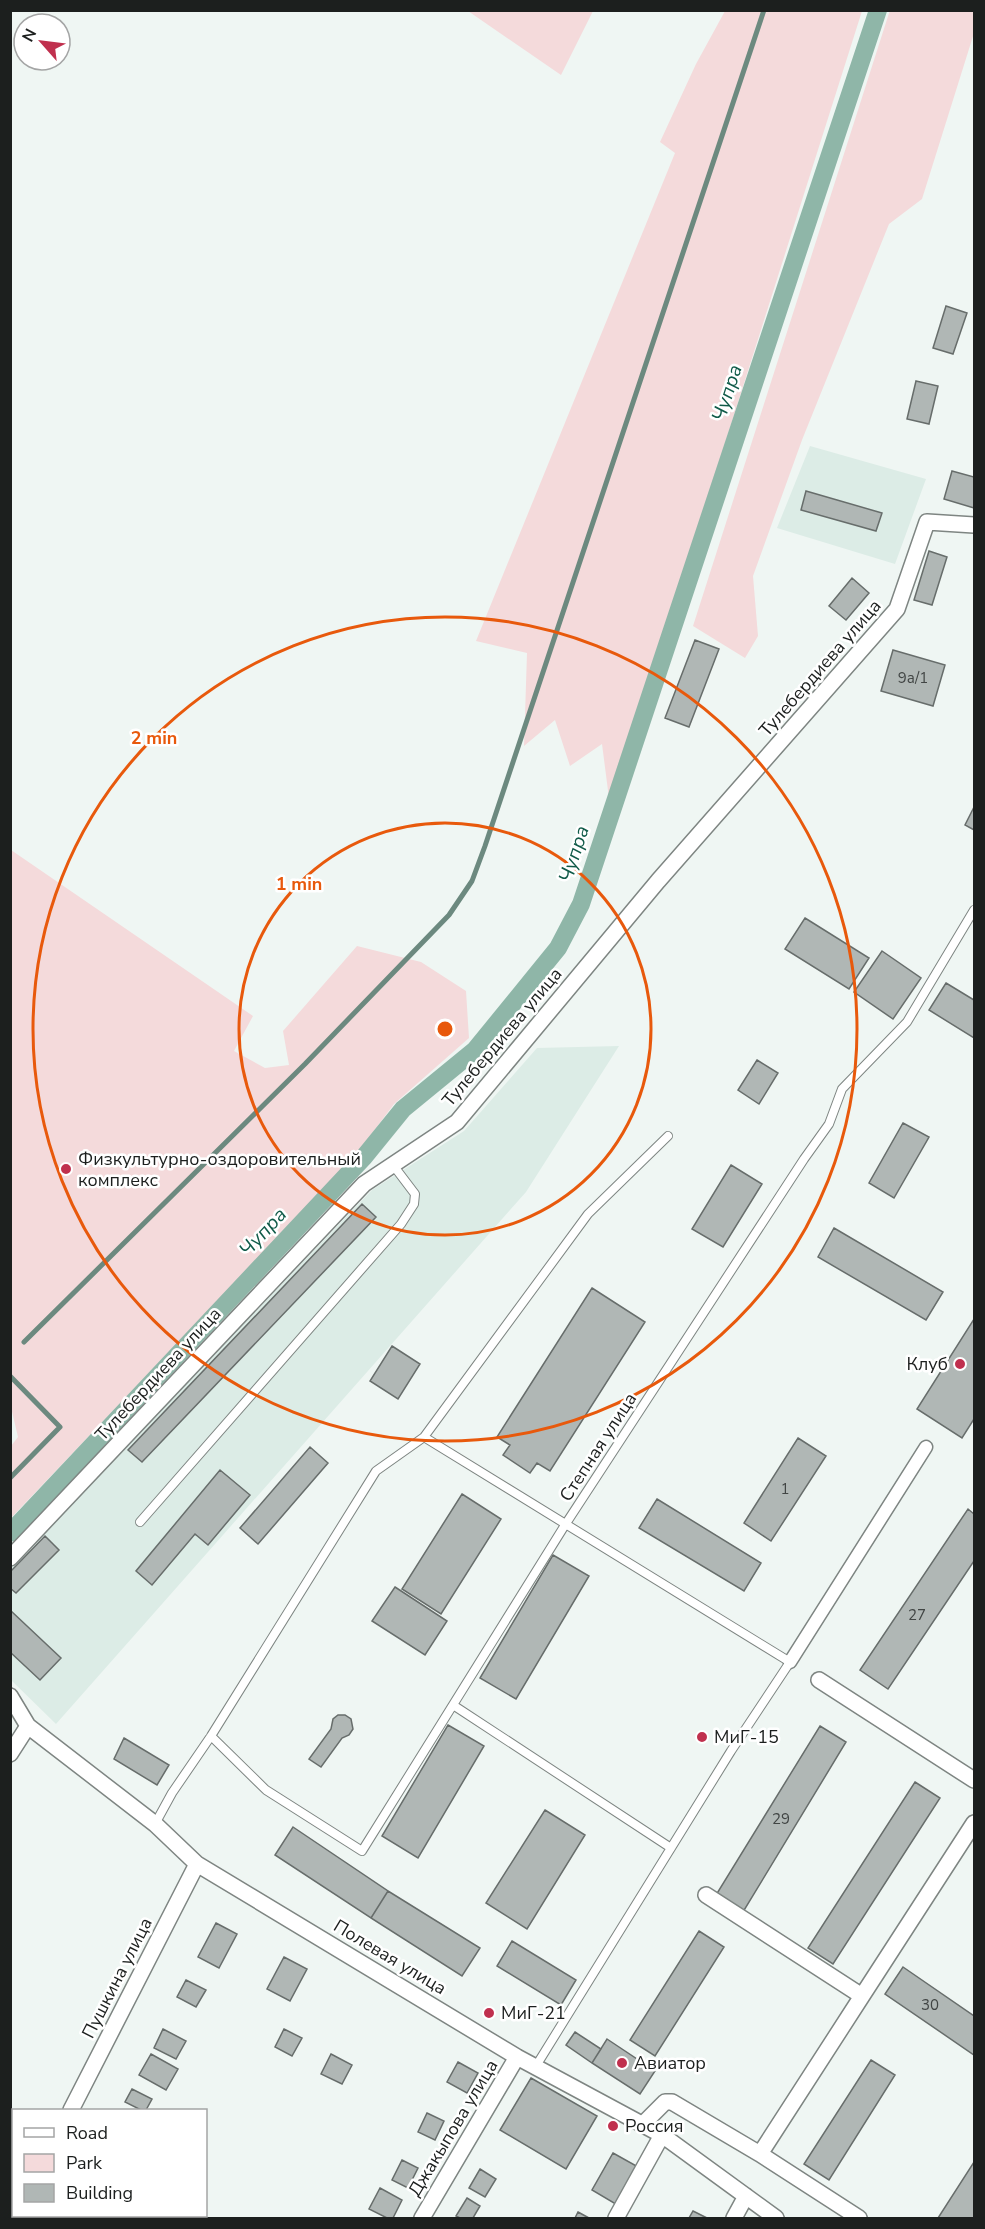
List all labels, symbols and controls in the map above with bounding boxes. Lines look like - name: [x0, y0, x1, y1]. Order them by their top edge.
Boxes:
- north arrow: [12, 12, 72, 72]
- text: N: [17, 25, 42, 46]
- water label: Чупра: [705, 361, 749, 425]
- street label: Тулебердиева улица: [754, 594, 886, 742]
- house number: 9а/1: [898, 668, 928, 688]
- text: 2 min: [131, 726, 177, 750]
- water label: Чупра: [552, 822, 596, 886]
- text: 1 min: [276, 872, 322, 896]
- street label: Тулебердиева улица: [437, 962, 567, 1112]
- centre of rings: [435, 1019, 455, 1039]
- place label: Физкультурно-оздоровительный комплекс: [78, 1147, 361, 1192]
- marker: Физкультурно-оздоровительный комплекс: [59, 1162, 73, 1176]
- water label: Чупра: [233, 1201, 293, 1263]
- street label: Тулебердиева улица: [90, 1302, 226, 1446]
- place label: Клуб: [907, 1352, 948, 1376]
- marker: Клуб: [953, 1357, 967, 1371]
- street label: Степная улица: [554, 1388, 642, 1506]
- house number: 1: [780, 1479, 790, 1499]
- house number: 27: [908, 1605, 926, 1625]
- place label: МиГ-15: [714, 1725, 779, 1749]
- marker: МиГ-15: [695, 1730, 709, 1744]
- house number: 29: [772, 1809, 790, 1829]
- street label: Пушкина улица: [76, 1914, 158, 2042]
- street label: Полевая улица: [329, 1914, 451, 2000]
- house number: 30: [921, 1995, 939, 2015]
- place label: МиГ-21: [501, 2001, 566, 2025]
- marker: МиГ-21: [482, 2006, 496, 2020]
- place label: Авиатор: [634, 2051, 706, 2075]
- street label: Джакыпова улица: [403, 2055, 503, 2201]
- marker: Авиатор: [615, 2056, 629, 2070]
- legend: [12, 2109, 207, 2217]
- place label: Россия: [625, 2114, 684, 2138]
- marker: Россия: [606, 2119, 620, 2133]
- text: Road: [66, 2121, 108, 2145]
- text: Park: [66, 2151, 103, 2175]
- text: Building: [66, 2181, 133, 2205]

